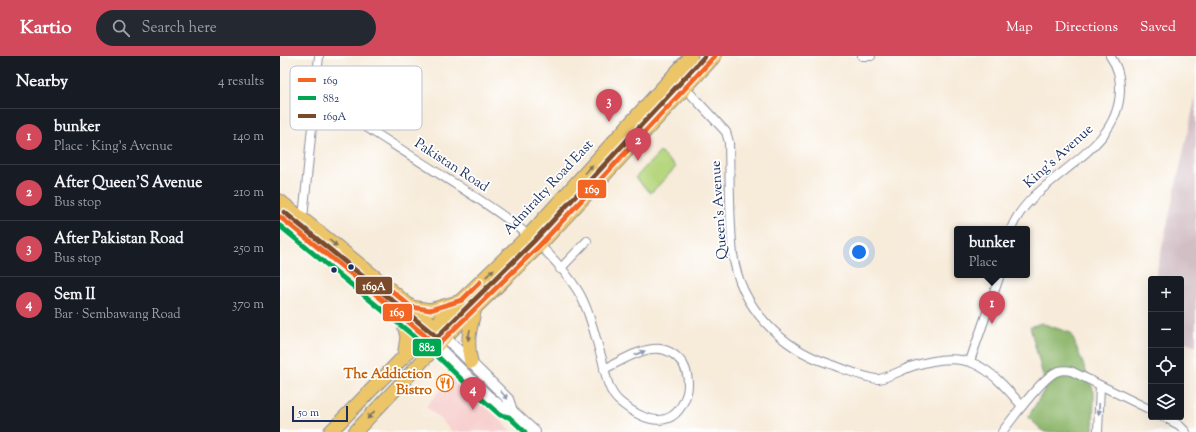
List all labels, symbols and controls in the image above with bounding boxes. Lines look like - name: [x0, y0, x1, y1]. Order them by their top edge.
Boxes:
- search box: [96, 10, 376, 46]
- text: Kartio: [20, 15, 72, 42]
- icon: search: [110, 17, 132, 39]
- text: Search here: [142, 18, 217, 39]
- text: Map: [1006, 18, 1033, 38]
- text: Directions: [1055, 18, 1118, 38]
- text: Saved: [1140, 18, 1176, 38]
- legend: [290, 66, 422, 130]
- text: Nearby: [16, 70, 68, 94]
- text: 4 results: [218, 73, 264, 91]
- text: 169: [323, 73, 338, 89]
- pin: 3: [596, 89, 622, 122]
- text: 882: [323, 91, 339, 107]
- text: 169A: [323, 109, 347, 125]
- text: bunker: [54, 117, 100, 138]
- street label: King's Avenue: [1020, 120, 1098, 194]
- text: 1: [27, 128, 31, 146]
- text: 140 m: [233, 128, 264, 146]
- pin: 2: [625, 128, 651, 161]
- street label: Pakistan Road: [410, 134, 492, 198]
- street label: Admiralty Road East: [499, 136, 599, 240]
- text: Place · King's Avenue: [54, 138, 173, 156]
- street label: Queen's Avenue: [707, 160, 733, 260]
- one-way arrow: [584, 164, 593, 174]
- text: After Queen'S Avenue: [54, 173, 202, 194]
- line badge: 169: [577, 179, 607, 199]
- text: 169: [584, 182, 600, 198]
- text: 2: [26, 184, 32, 202]
- text: 210 m: [233, 184, 264, 202]
- text: Bus stop: [54, 194, 101, 212]
- popup: [954, 226, 1030, 278]
- text: After Pakistan Road: [54, 229, 184, 250]
- text: bunker: [969, 233, 1015, 254]
- one-way arrow: [328, 238, 339, 247]
- text: 3: [26, 240, 32, 258]
- text: 250 m: [233, 240, 264, 258]
- your location: [849, 242, 869, 262]
- text: Bus stop: [54, 250, 101, 268]
- text: Place: [969, 254, 998, 272]
- unlabelled marker: [346, 262, 356, 272]
- unlabelled marker: [329, 265, 339, 275]
- one-way arrow: [485, 268, 495, 278]
- line badge: 169A: [355, 276, 393, 295]
- map controls: [1148, 276, 1184, 420]
- button: +: [1148, 276, 1184, 312]
- text: 169A: [361, 279, 386, 295]
- text: Sem II: [54, 285, 95, 306]
- pin: 1: [979, 291, 1005, 324]
- text: 4: [26, 296, 32, 314]
- text: 370 m: [232, 296, 264, 314]
- line badge: 169: [382, 303, 413, 322]
- text: 169: [389, 305, 405, 321]
- text: Bar · Sembawang Road: [54, 306, 181, 324]
- button: −: [1148, 312, 1184, 348]
- one-way arrow: [465, 329, 471, 341]
- line badge: 882: [412, 338, 442, 357]
- text: 882: [419, 340, 436, 356]
- button: locate: [1148, 348, 1184, 384]
- one-way arrow: [634, 349, 646, 355]
- place label: The Addiction Bistro: [343, 365, 433, 401]
- restaurant icon: The Addiction Bistro: [435, 373, 455, 393]
- pin: 4: [460, 377, 486, 410]
- button: layers: [1148, 384, 1184, 420]
- one-way arrow: [499, 390, 508, 400]
- one-way arrow: [1095, 403, 1102, 415]
- scale bar: [292, 404, 348, 423]
- text: 50 m: [298, 405, 319, 421]
- one-way arrow: [367, 410, 376, 420]

